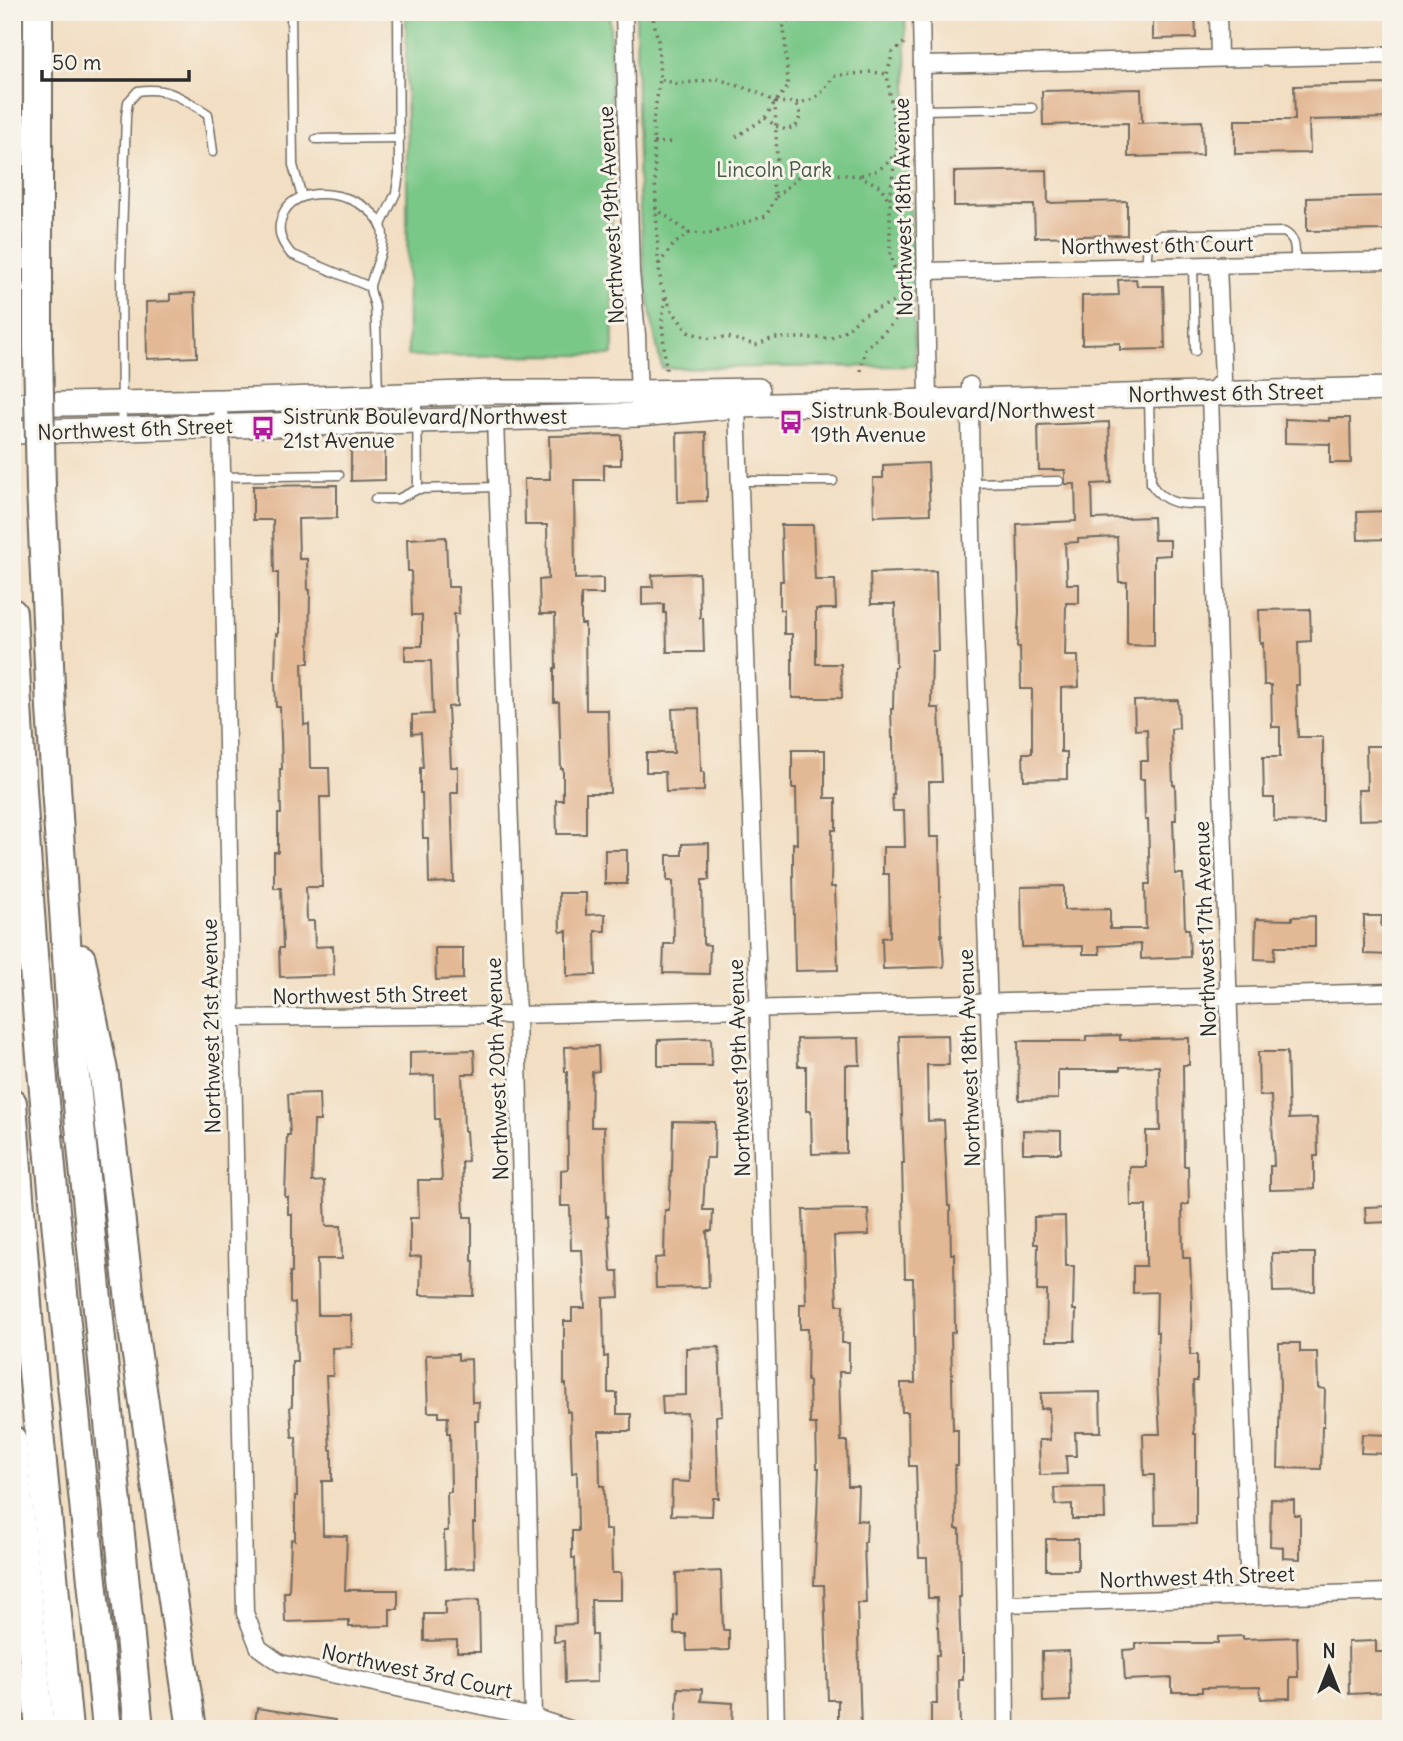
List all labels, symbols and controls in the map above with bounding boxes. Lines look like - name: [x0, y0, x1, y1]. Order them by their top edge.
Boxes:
- scale bar: [42, 38, 189, 82]
- text: 50 m: [52, 49, 101, 76]
- street label: Northwest 18th Avenue: [888, 98, 918, 316]
- street label: Northwest 19th Avenue: [592, 105, 630, 325]
- park label: Lincoln Park: [716, 156, 832, 183]
- street label: Northwest 6th Court: [1060, 230, 1254, 260]
- street label: Northwest 6th Street: [1128, 378, 1324, 408]
- place label: Sistrunk Boulevard/Northwest 19th Avenue: [811, 397, 1095, 448]
- place label: Sistrunk Boulevard/Northwest 21st Avenue: [283, 403, 567, 454]
- bus stop icon: Sistrunk Boulevard/Northwest 19th Avenue: [777, 408, 805, 436]
- street label: Northwest 6th Street: [37, 412, 233, 446]
- bus stop icon: Sistrunk Boulevard/Northwest 21st Avenue: [249, 414, 277, 442]
- street label: Northwest 17th Avenue: [1188, 820, 1222, 1038]
- street label: Northwest 21st Avenue: [196, 918, 226, 1134]
- street label: Northwest 18th Avenue: [952, 948, 986, 1168]
- street label: Northwest 20th Avenue: [480, 957, 514, 1181]
- street label: Northwest 19th Avenue: [722, 958, 756, 1178]
- street label: Northwest 5th Street: [272, 980, 468, 1010]
- street label: Northwest 4th Street: [1099, 1560, 1295, 1594]
- north arrow: [1294, 1632, 1364, 1702]
- street label: Northwest 3rd Court: [319, 1638, 515, 1704]
- text: N: [1322, 1639, 1336, 1663]

